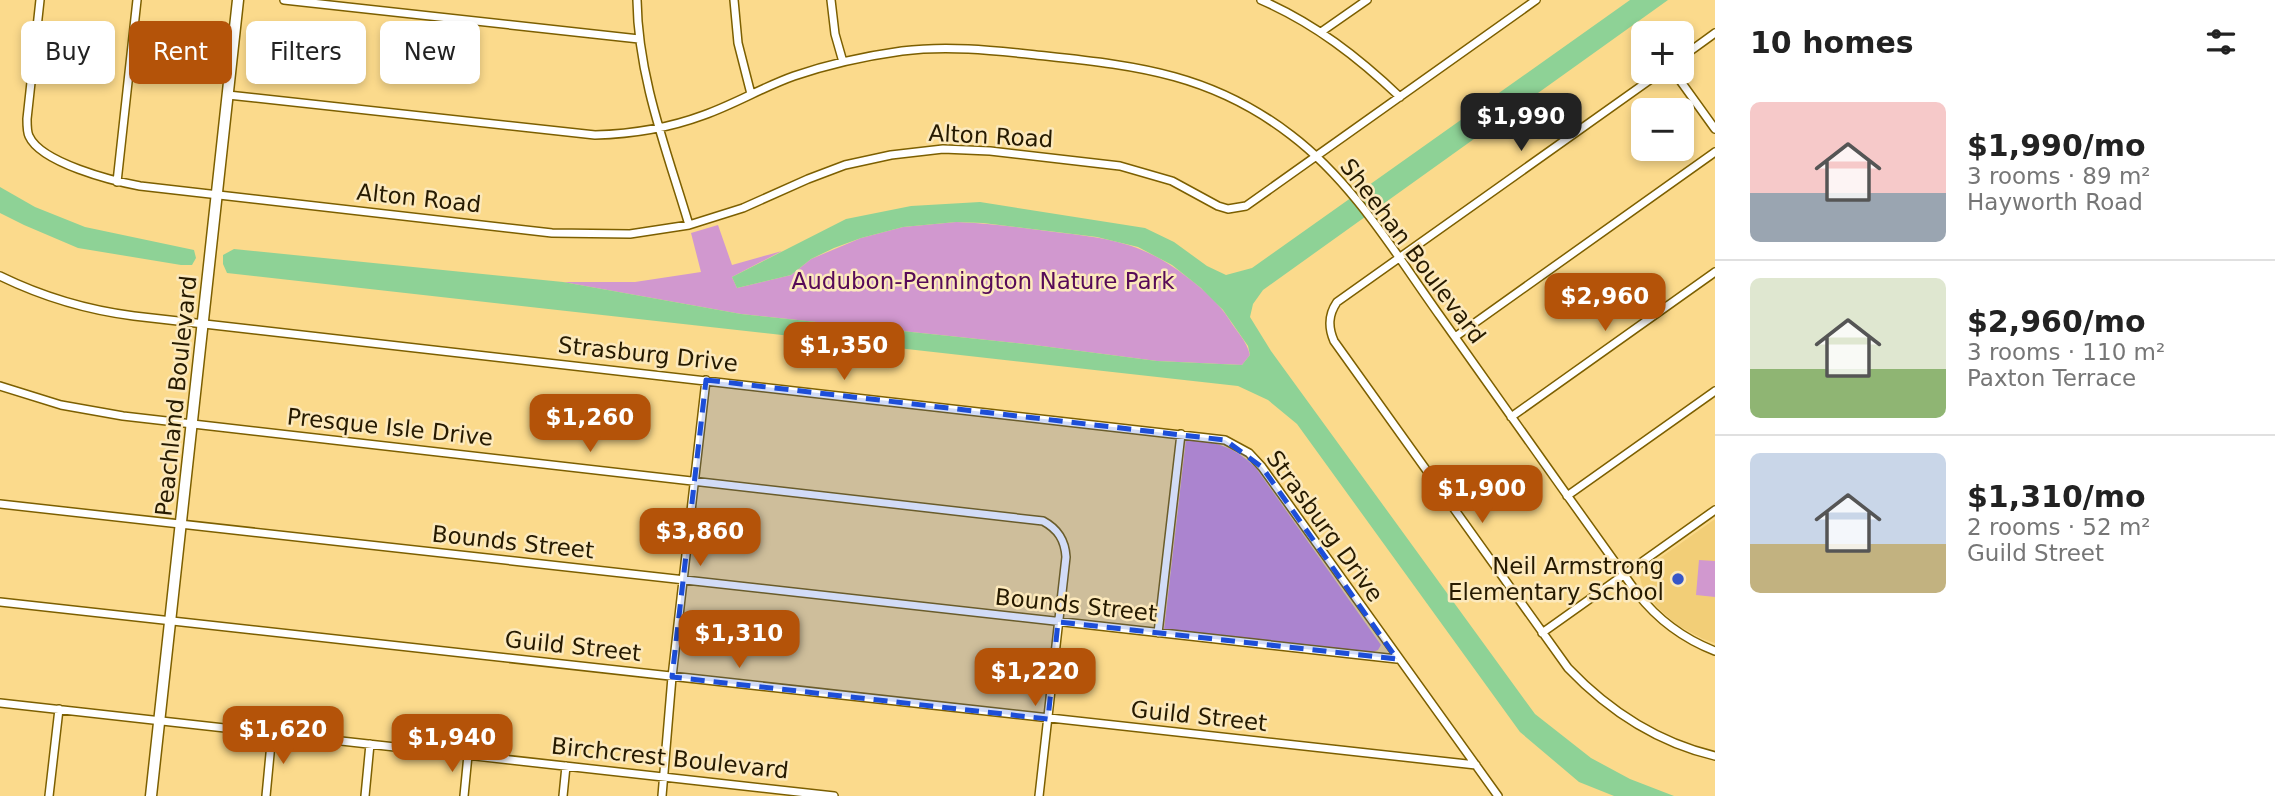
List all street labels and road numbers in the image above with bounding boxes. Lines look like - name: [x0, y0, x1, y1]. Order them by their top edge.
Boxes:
- street label: Alton Road: [928, 120, 1054, 152]
- street label: Sheehan Boulevard: [1335, 154, 1491, 348]
- street label: Alton Road: [356, 179, 482, 217]
- street label: Peachland Boulevard: [150, 274, 202, 518]
- street label: Strasburg Drive: [557, 332, 739, 376]
- street label: Presque Isle Drive: [286, 403, 494, 451]
- street label: Strasburg Drive: [1261, 445, 1389, 607]
- street label: Bounds Street: [431, 521, 595, 563]
- street label: Bounds Street: [994, 584, 1158, 626]
- street label: Guild Street: [504, 626, 642, 666]
- street label: Guild Street: [1130, 696, 1268, 736]
- street label: Birchcrest Boulevard: [550, 733, 790, 783]

